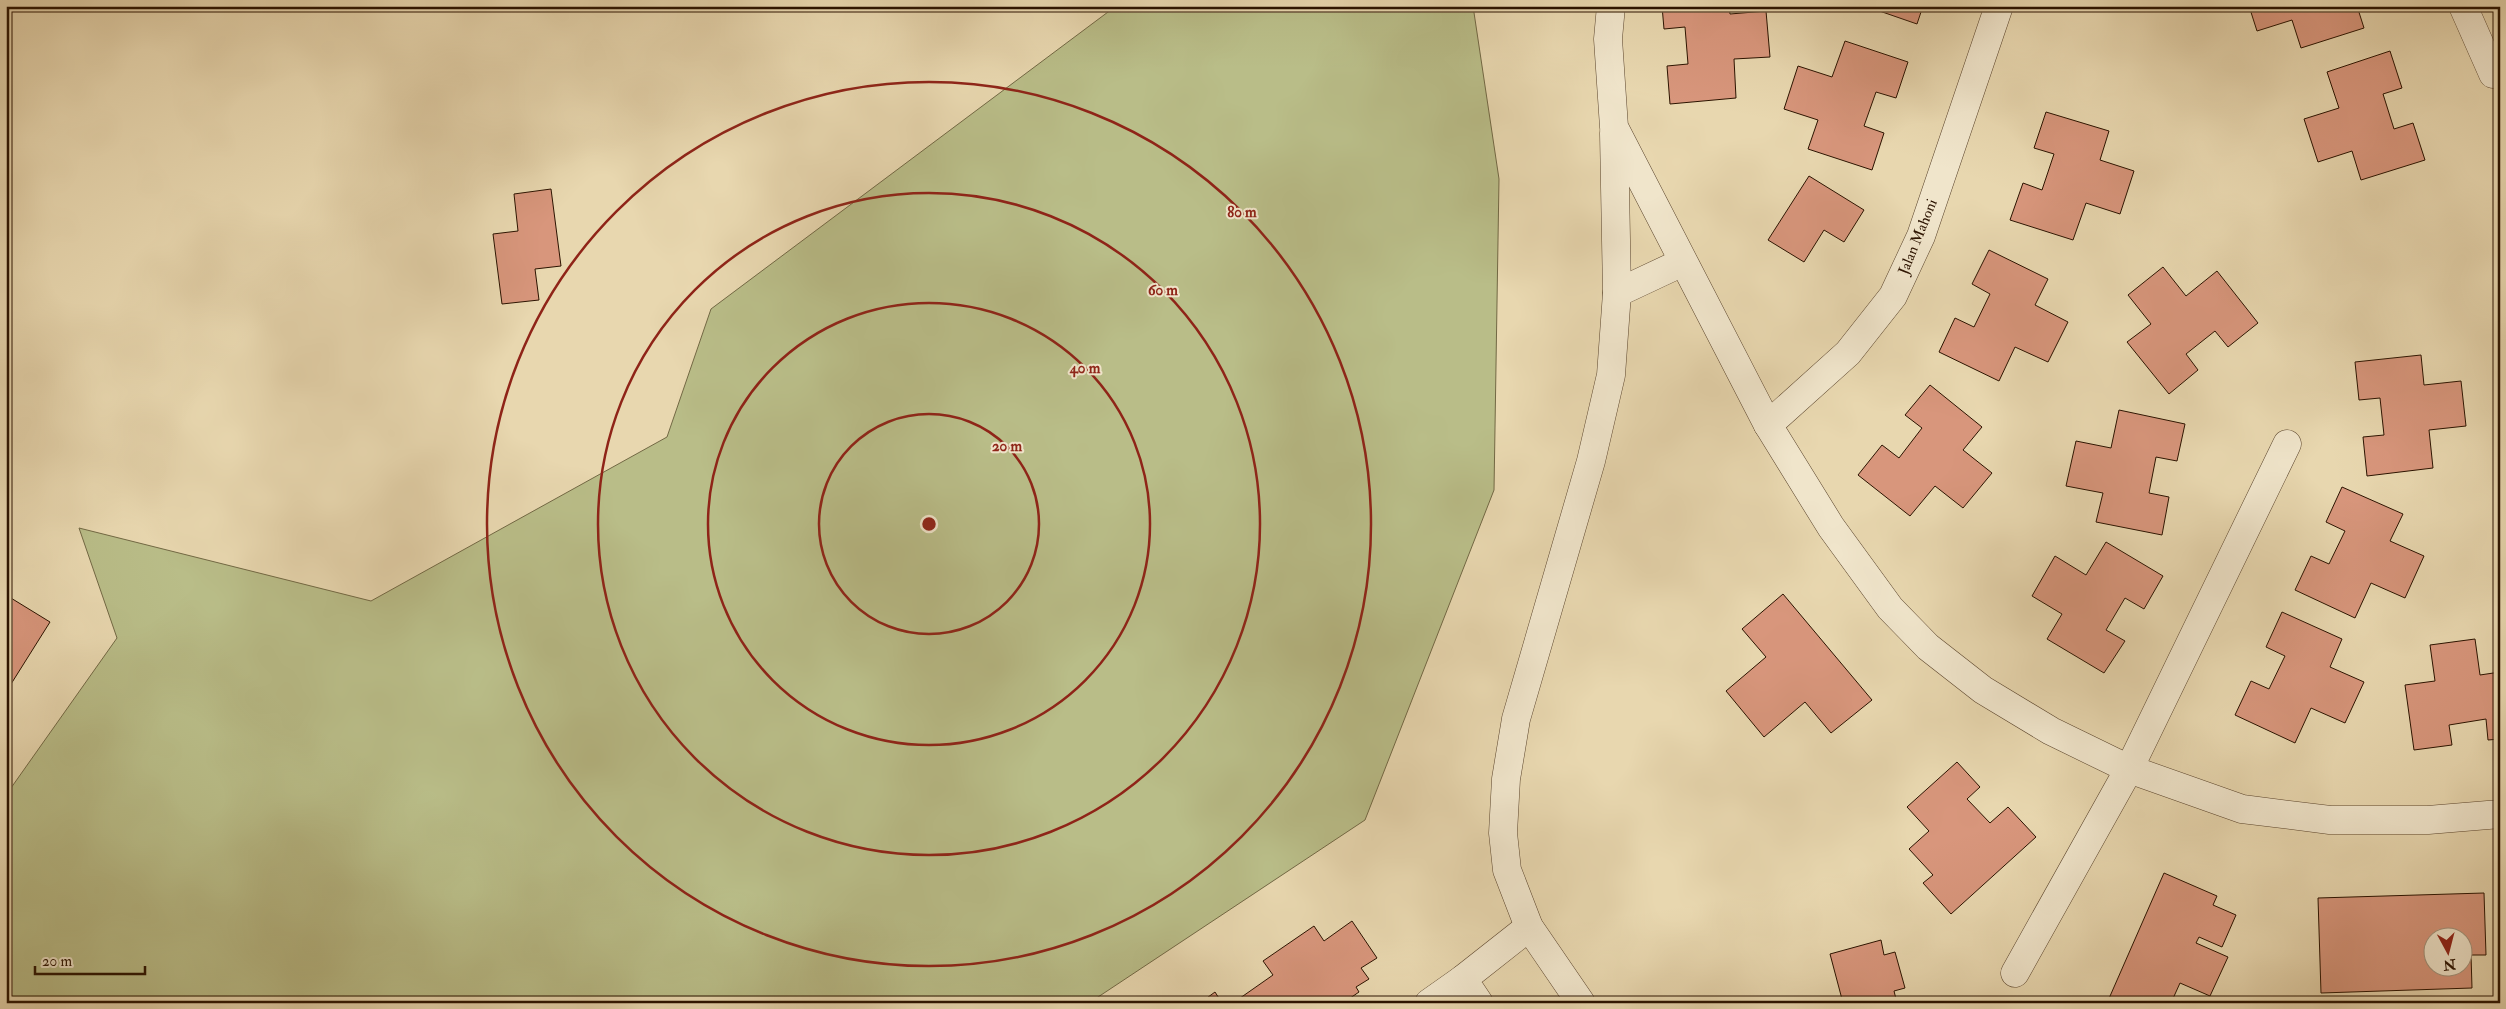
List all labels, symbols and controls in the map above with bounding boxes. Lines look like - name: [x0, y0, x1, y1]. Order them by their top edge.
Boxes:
- street label: Jalan Mahoni: [1894, 196, 1943, 279]
- text: 80 m: [1227, 203, 1257, 222]
- text: 60 m: [1148, 281, 1178, 300]
- text: 40 m: [1069, 359, 1101, 378]
- text: 20 m: [992, 437, 1022, 456]
- centre of rings: [920, 515, 938, 533]
- north arrow: [2424, 926, 2474, 976]
- scale bar: [35, 944, 145, 976]
- text: 20 m: [42, 952, 72, 971]
- text: N: [2442, 955, 2458, 974]

